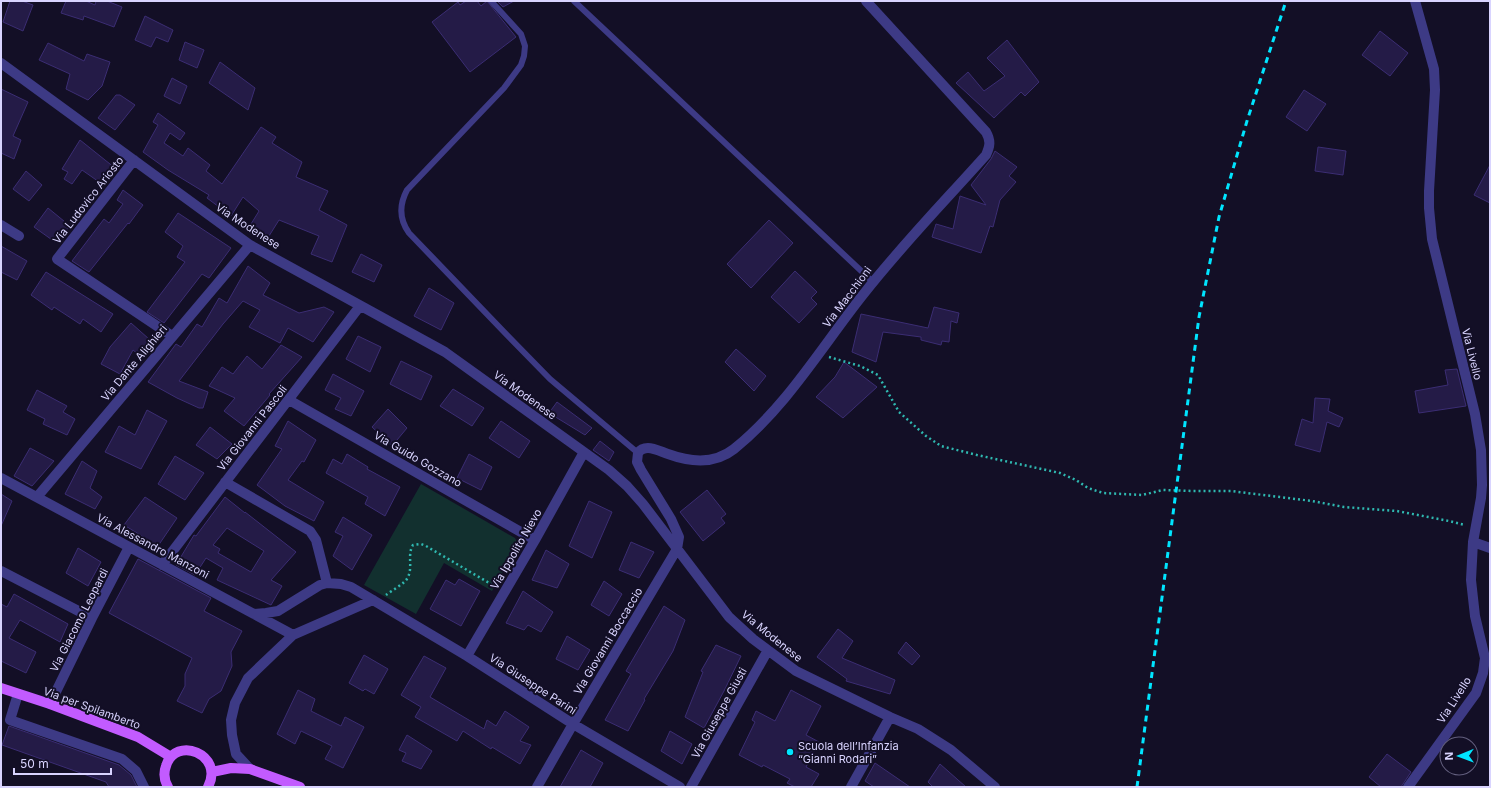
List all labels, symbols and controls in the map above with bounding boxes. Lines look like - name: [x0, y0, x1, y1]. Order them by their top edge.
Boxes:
- street label: Via Ludovico Ariosto: [49, 153, 127, 247]
- street label: Via Modenese: [213, 200, 283, 252]
- street label: Via Macchioni: [819, 264, 875, 330]
- street label: Via Dante Alighieri: [98, 322, 170, 404]
- street label: Via Livello: [1459, 327, 1485, 382]
- street label: Via Modenese: [491, 367, 559, 423]
- street label: Via Giovanni Pascoli: [214, 382, 290, 474]
- street label: Via Guido Gozzano: [371, 428, 465, 490]
- street label: Via Ippolito Nievo: [487, 506, 545, 592]
- street label: Via Alessandro Manzoni: [94, 510, 212, 582]
- street label: Via Giacomo Leopardi: [47, 566, 111, 674]
- street label: Via Giovanni Boccaccio: [571, 585, 646, 697]
- street label: Via Modenese: [739, 607, 805, 665]
- street label: Via Giuseppe Parini: [487, 651, 579, 717]
- street label: Via Giuseppe Giusti: [688, 665, 750, 761]
- street label: Via Livello: [1434, 674, 1474, 726]
- street label: Via per Spilamberto: [41, 684, 143, 732]
- north arrow: [1439, 736, 1479, 776]
- place label: Scuola dell’Infanzia “Gianni Rodari”: [798, 739, 899, 766]
- marker: Scuola dell’Infanzia “Gianni Rodari”: [785, 747, 795, 757]
- scale bar: [14, 750, 111, 776]
- text: N: [1442, 752, 1456, 760]
- text: 50 m: [20, 756, 49, 771]

